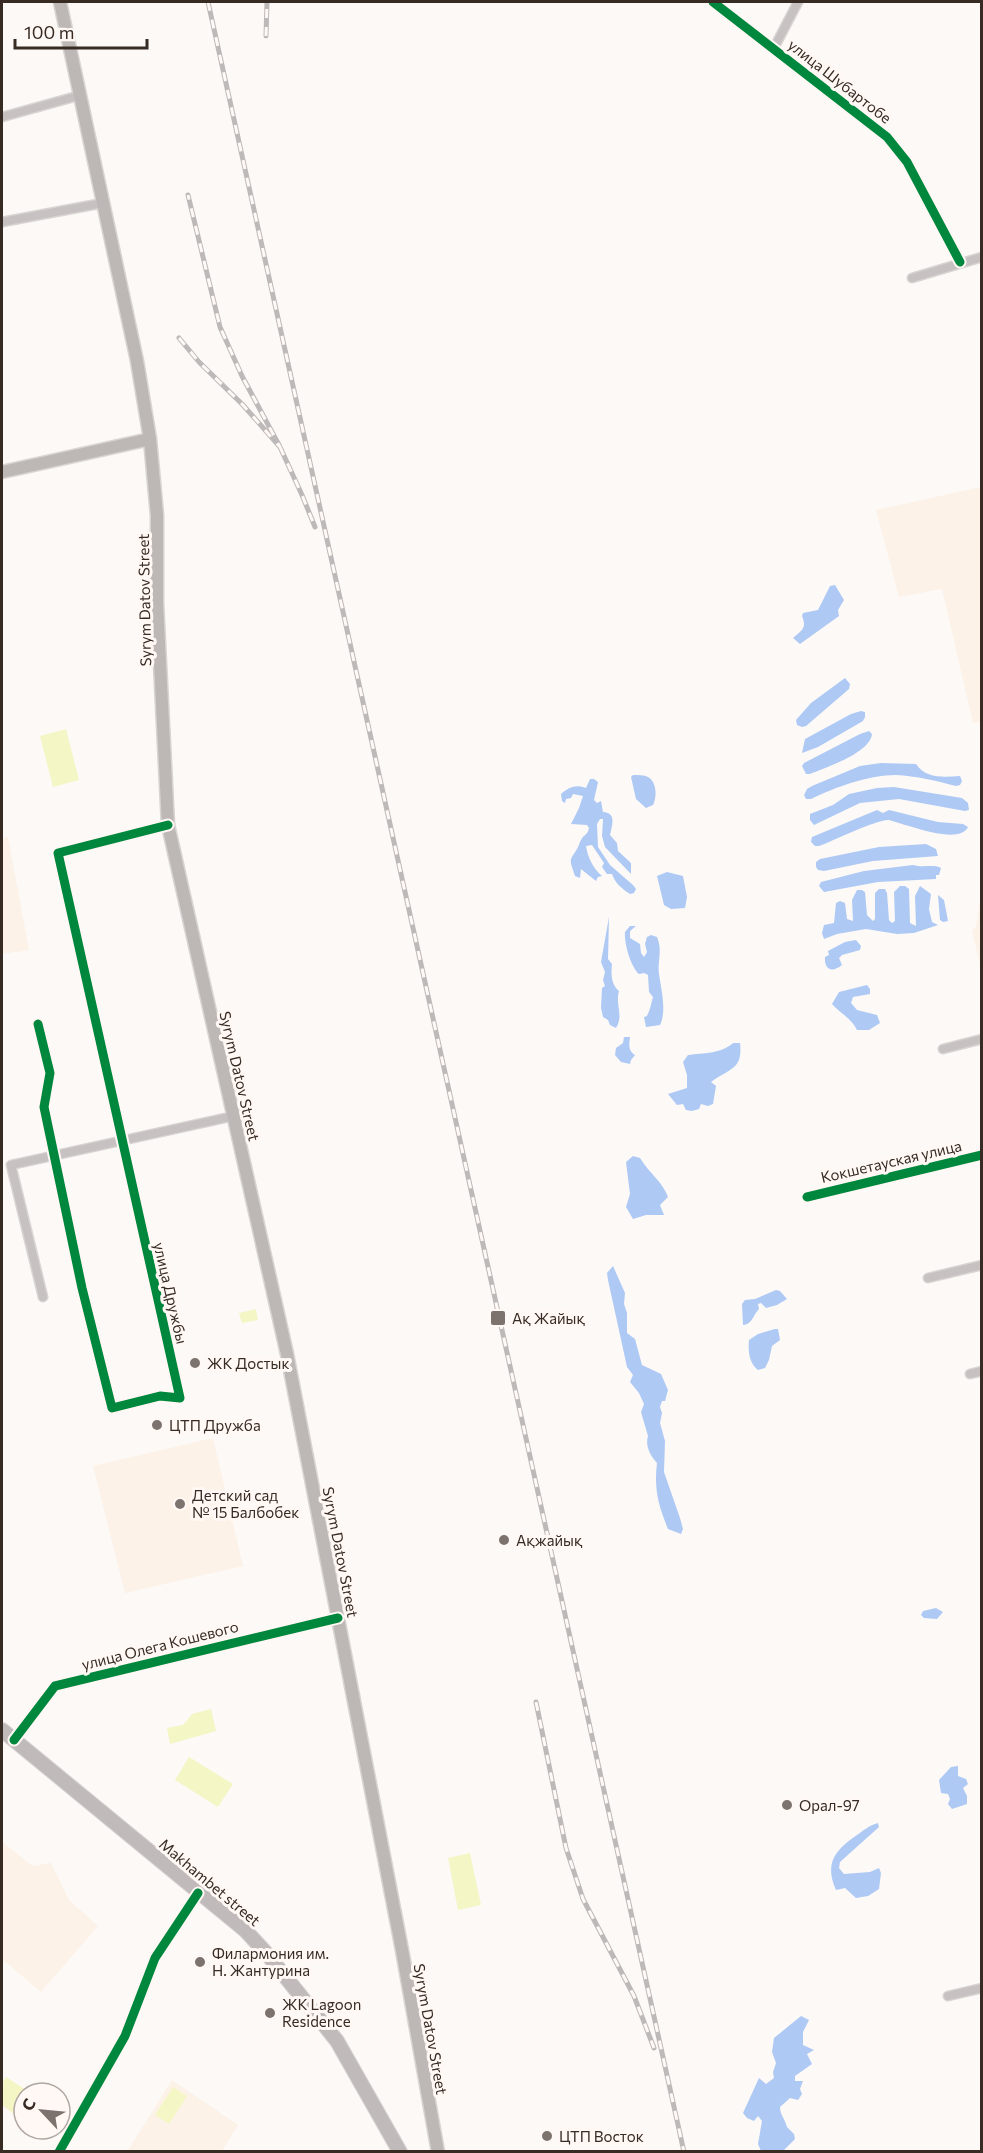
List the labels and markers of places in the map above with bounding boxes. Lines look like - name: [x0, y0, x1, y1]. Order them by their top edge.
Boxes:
- marker: Ақ Жайық: [489, 1309, 507, 1327]
- place label: Ақ Жайық: [512, 1309, 585, 1327]
- place label: ЖК Достык: [207, 1354, 290, 1372]
- marker: ЖК Достык: [188, 1356, 202, 1370]
- place label: ЦТП Дружба: [169, 1416, 261, 1434]
- marker: ЦТП Дружба: [150, 1418, 164, 1432]
- place label: Детский сад № 15 Балбобек: [192, 1486, 299, 1521]
- marker: Детский сад № 15 Балбобек: [173, 1497, 187, 1511]
- place label: Ақжайық: [516, 1531, 583, 1549]
- marker: Ақжайық: [497, 1533, 511, 1547]
- place label: Орал-97: [799, 1796, 860, 1814]
- marker: Орал-97: [780, 1798, 794, 1812]
- place label: Филармония им. Н. Жантурина: [212, 1944, 329, 1979]
- marker: Филармония им. Н. Жантурина: [193, 1955, 207, 1969]
- place label: ЖК Lagoon Residence: [282, 1995, 361, 2030]
- marker: ЖК Lagoon Residence: [263, 2006, 277, 2020]
- place label: ЦТП Восток: [559, 2127, 644, 2145]
- marker: ЦТП Восток: [540, 2129, 554, 2143]

